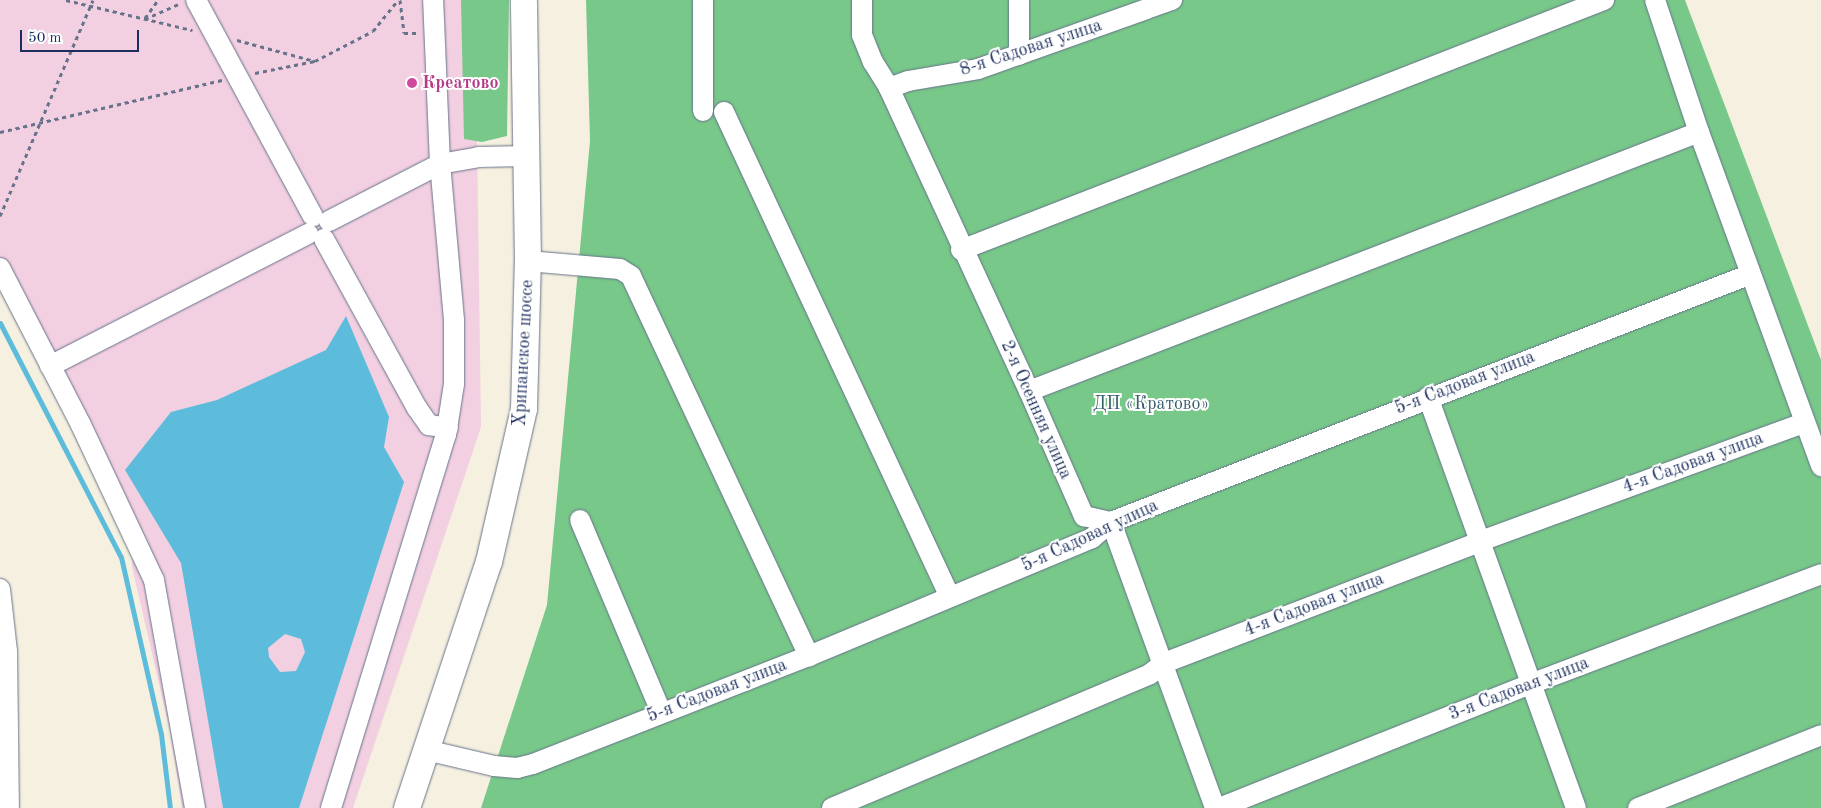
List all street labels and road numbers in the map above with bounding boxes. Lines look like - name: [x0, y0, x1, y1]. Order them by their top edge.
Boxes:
- street label: 8-я Садовая улица: [957, 15, 1105, 81]
- street label: Хрипанское шоссе: [509, 279, 539, 427]
- street label: 2-я Осенняя улица: [996, 337, 1076, 483]
- street label: 5-я Садовая улица: [1392, 346, 1538, 420]
- street label: 4-я Садовая улица: [1620, 428, 1766, 498]
- street label: 5-я Садовая улица: [1018, 495, 1162, 577]
- street label: 4-я Садовая улица: [1241, 568, 1387, 642]
- street label: 3-я Садовая улица: [1446, 652, 1592, 726]
- street label: 5-я Садовая улица: [644, 654, 790, 728]

